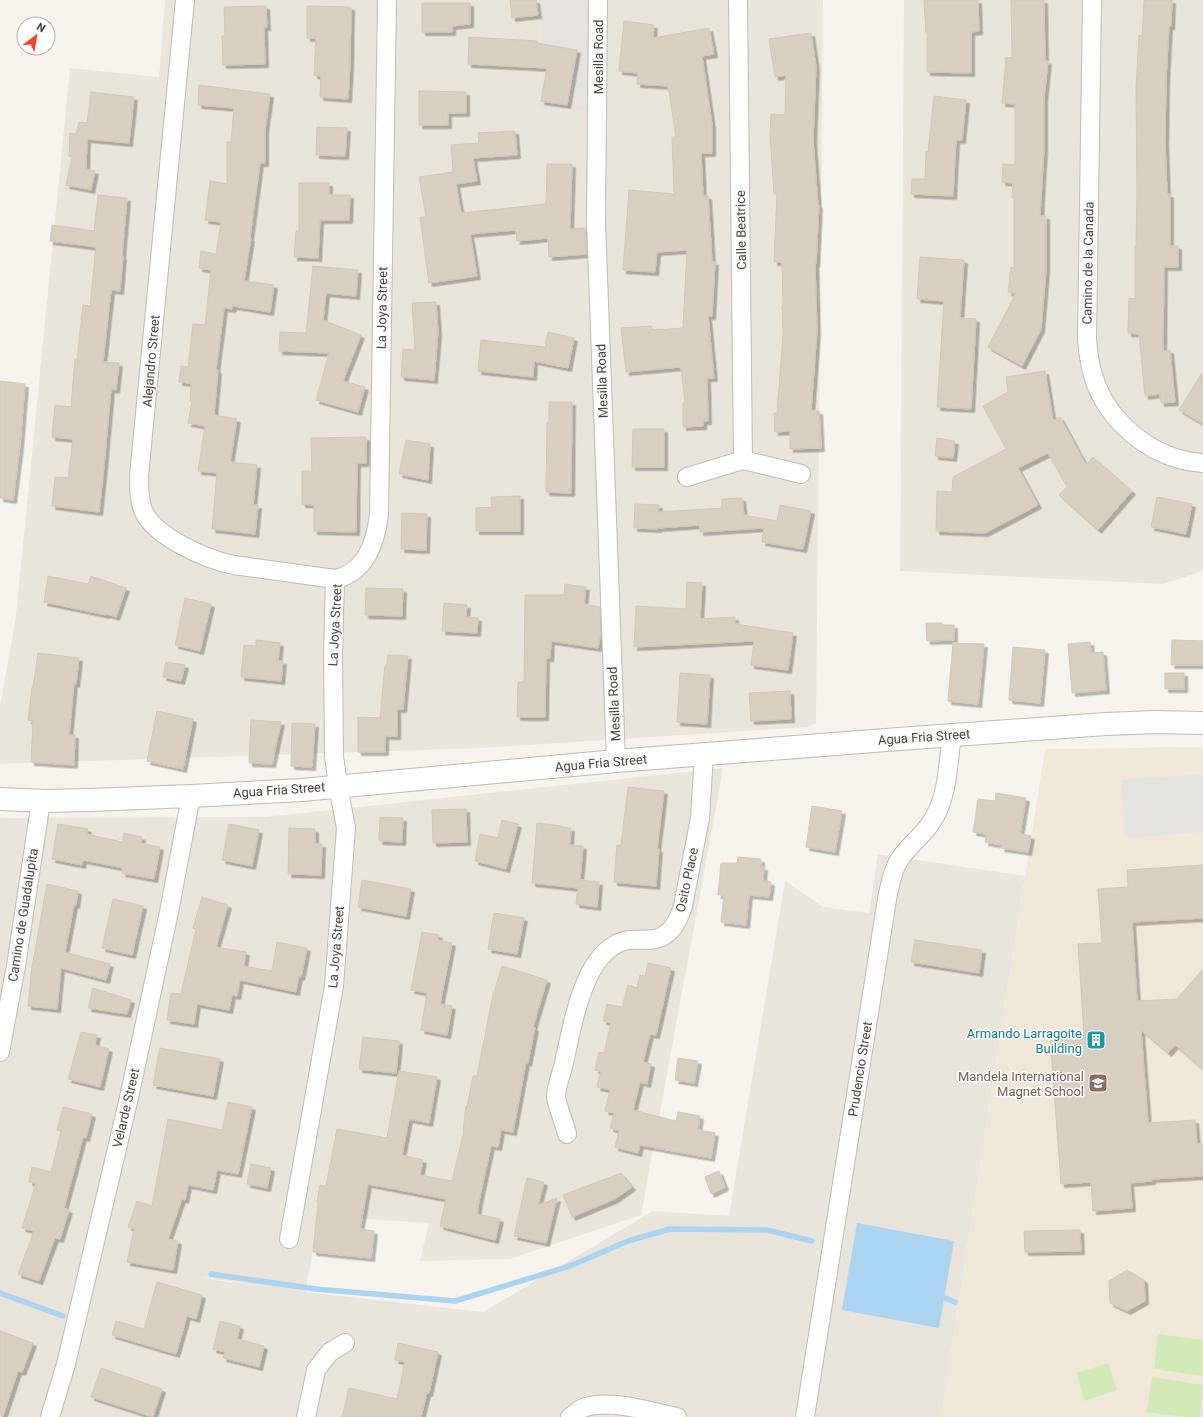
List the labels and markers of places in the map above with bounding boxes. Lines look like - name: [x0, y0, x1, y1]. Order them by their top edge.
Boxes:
- place label: Armando Larragoite Building: [967, 1026, 1082, 1056]
- building icon: Armando Larragoite Building: [1085, 1029, 1107, 1051]
- place label: Mandela International Magnet School: [958, 1069, 1084, 1099]
- school or university icon: Mandela International Magnet School: [1087, 1072, 1109, 1094]

